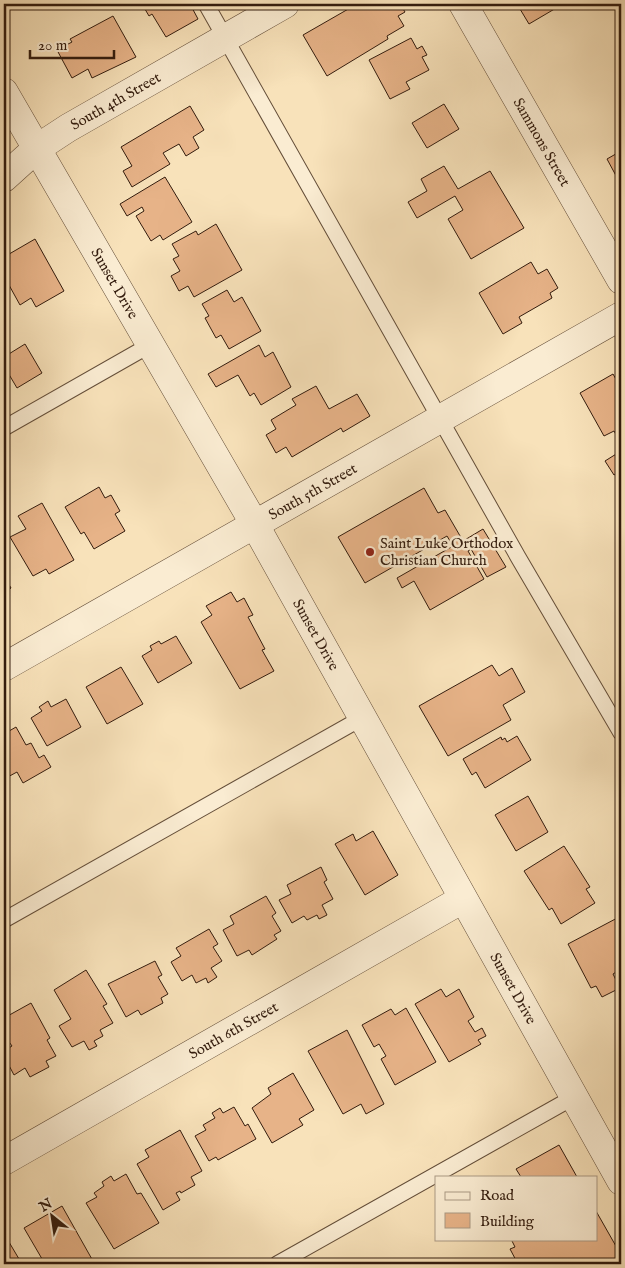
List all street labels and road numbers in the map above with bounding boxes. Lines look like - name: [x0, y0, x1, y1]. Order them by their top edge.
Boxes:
- street label: South 4th Street: [67, 68, 164, 134]
- street label: Sammons Street: [509, 94, 575, 190]
- street label: Sunset Drive: [87, 244, 143, 322]
- street label: South 5th Street: [265, 459, 360, 524]
- street label: Sunset Drive: [289, 595, 344, 674]
- street label: Sunset Drive: [486, 949, 541, 1028]
- street label: South 6th Street: [185, 997, 281, 1063]

